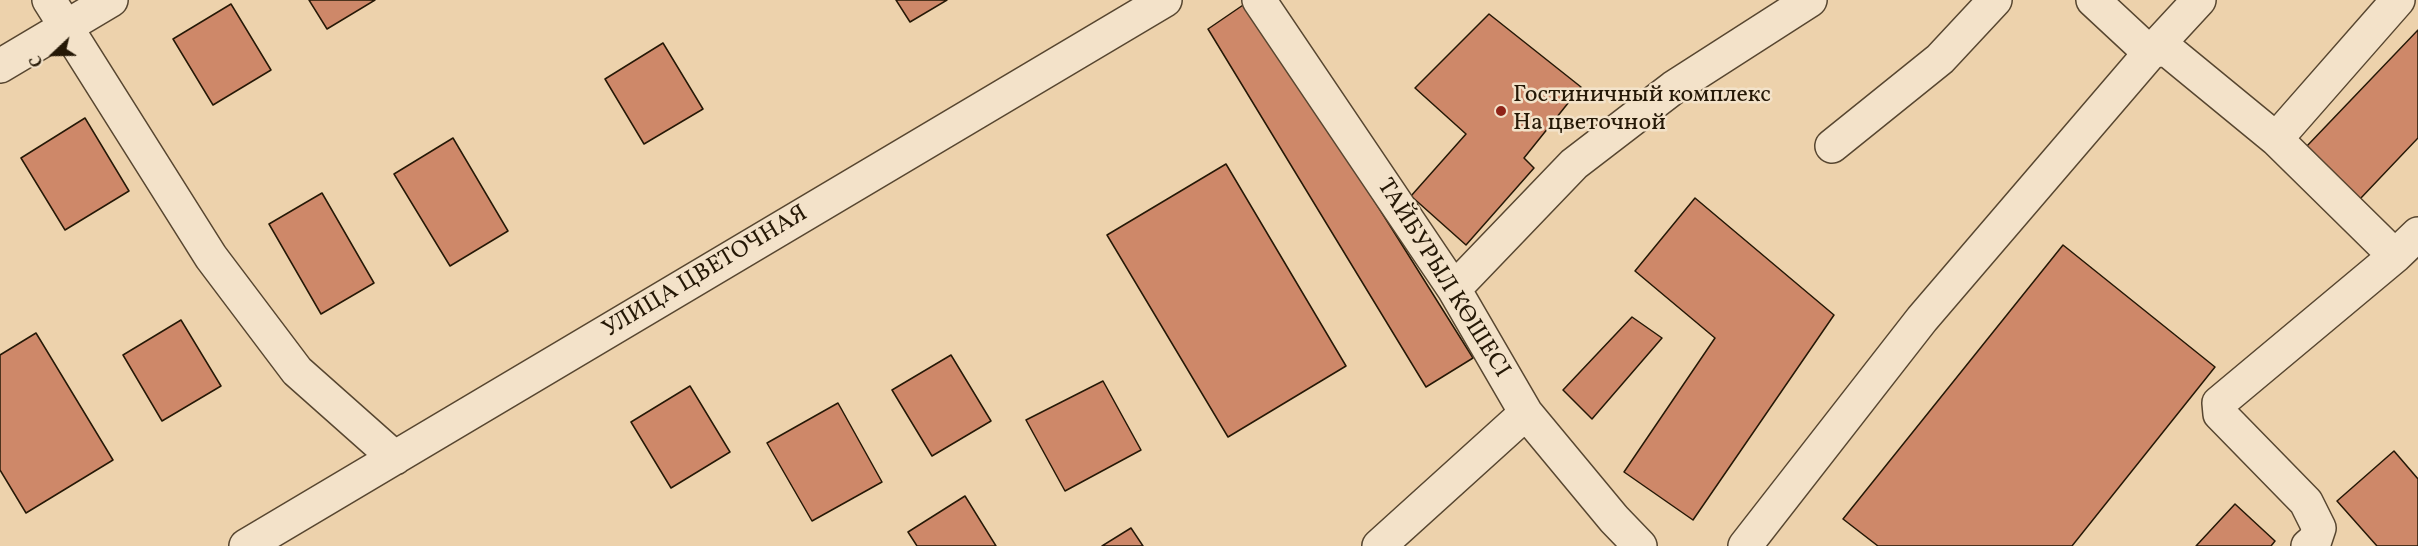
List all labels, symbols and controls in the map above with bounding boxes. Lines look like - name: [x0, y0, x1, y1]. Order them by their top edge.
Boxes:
- north arrow: [24, 24, 84, 84]
- text: С: [25, 52, 49, 70]
- place label: Гостиничный комплекс На цветочной: [1513, 83, 1771, 139]
- marker: Гостиничный комплекс На цветочной: [1494, 104, 1508, 118]
- street label: ТАЙБУРЫЛ КӨШЕСІ: [1369, 174, 1515, 384]
- street label: УЛИЦА ЦВЕТОЧНАЯ: [598, 200, 814, 346]

